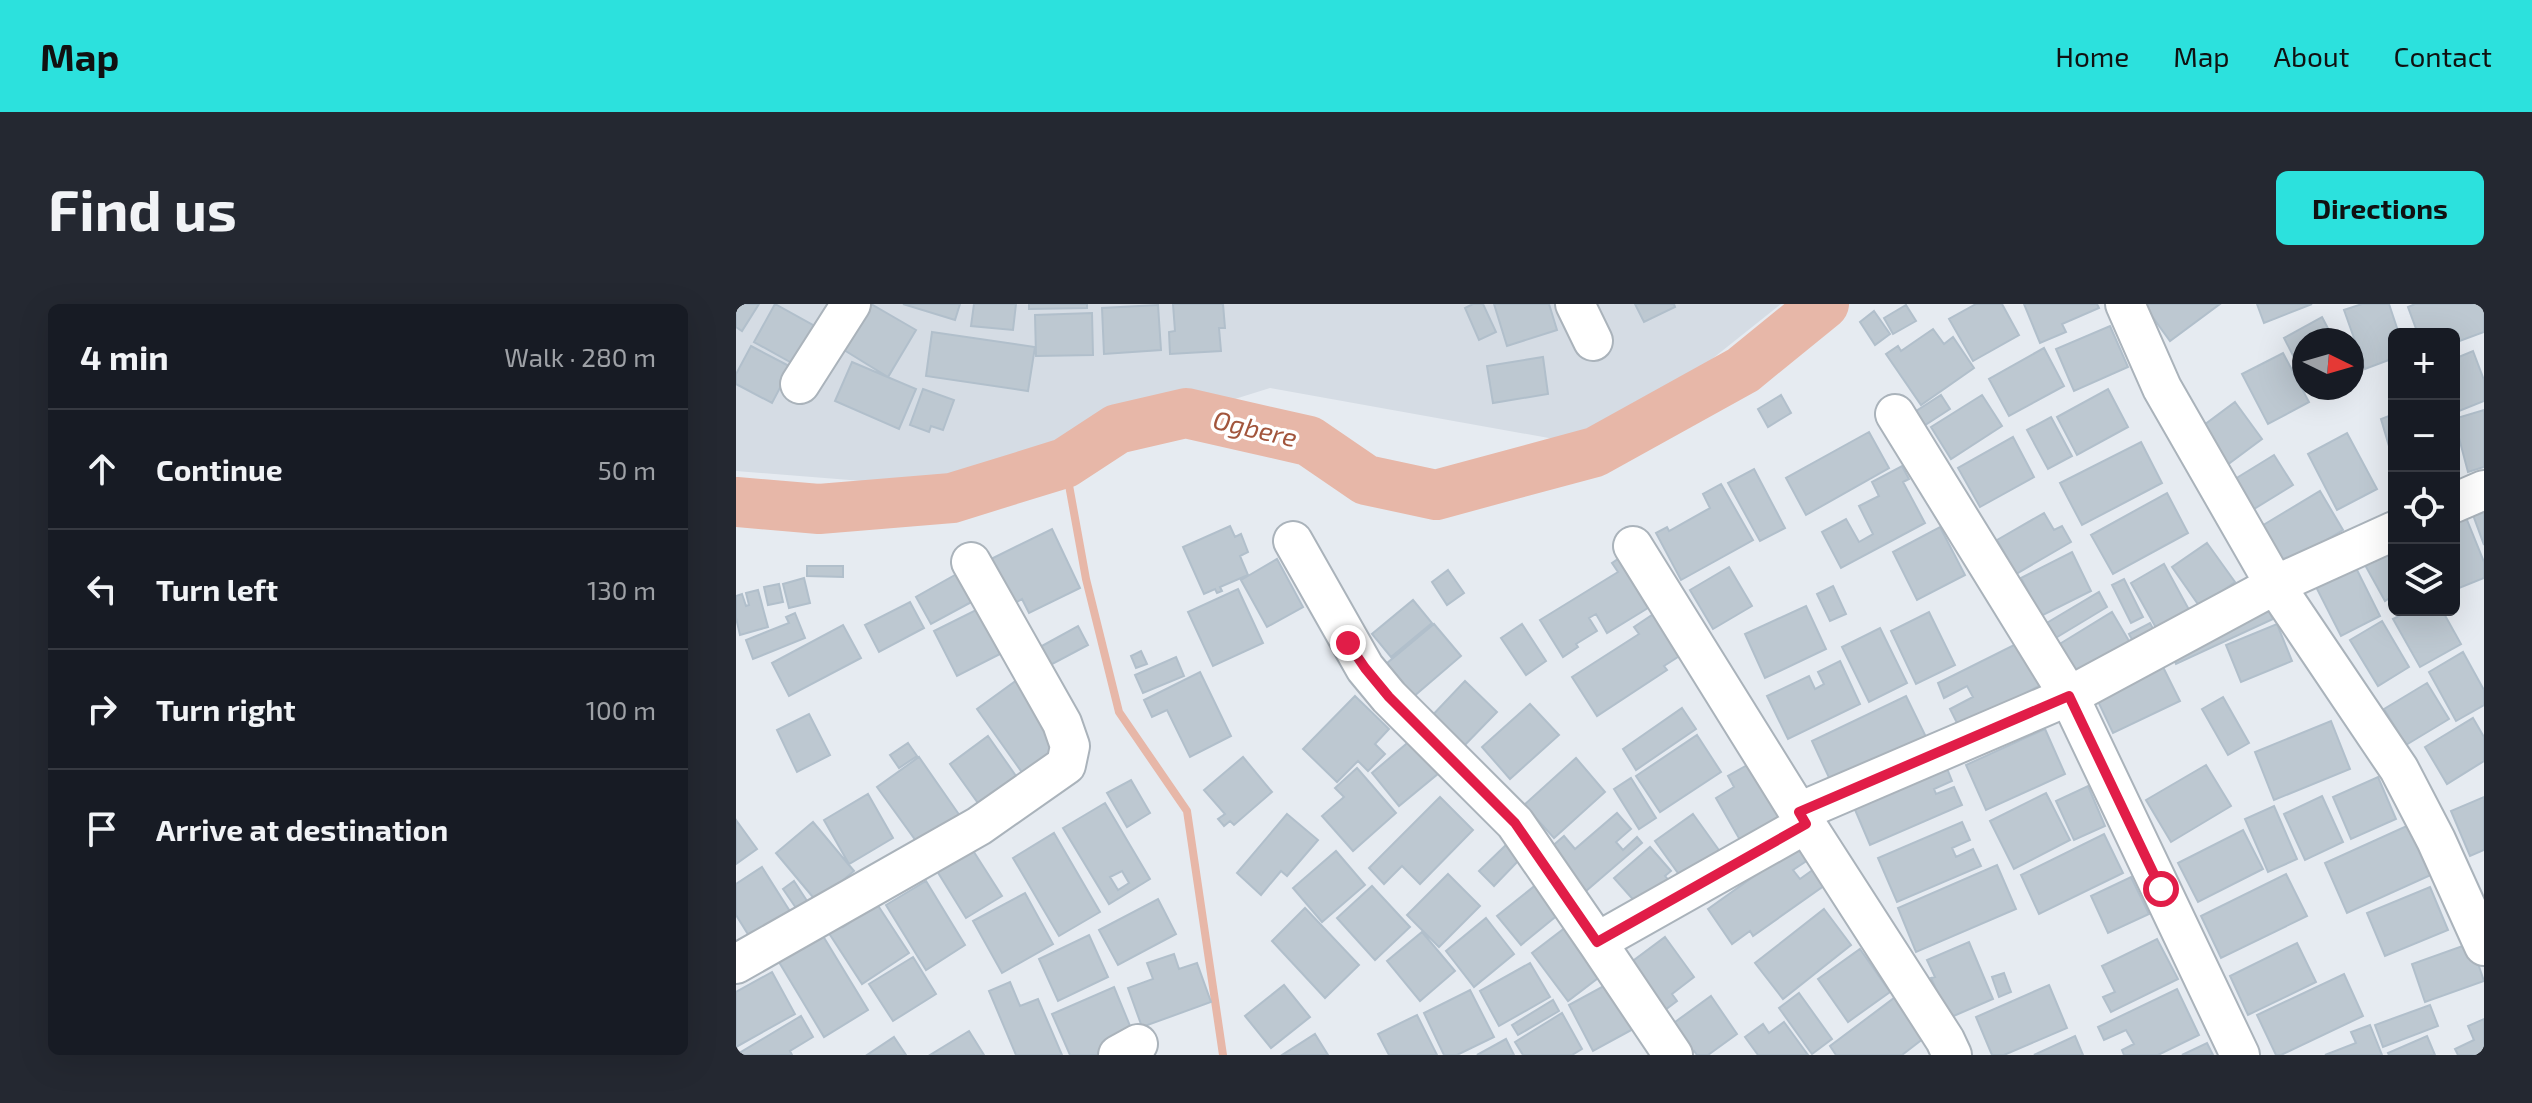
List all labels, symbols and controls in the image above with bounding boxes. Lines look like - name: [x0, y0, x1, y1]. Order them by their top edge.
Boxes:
- text: Map: [40, 33, 119, 79]
- text: Home: [2055, 39, 2129, 73]
- text: Map: [2173, 39, 2230, 73]
- text: About: [2274, 39, 2349, 73]
- text: Contact: [2393, 39, 2492, 73]
- button: Directions: [2276, 171, 2484, 245]
- text: Find us: [48, 175, 237, 242]
- north arrow: [2292, 328, 2364, 400]
- map controls: [2388, 328, 2460, 616]
- button: +: [2388, 328, 2460, 400]
- text: 4 min: [80, 336, 169, 377]
- text: Walk · 280 m: [504, 341, 656, 372]
- button: −: [2388, 400, 2460, 472]
- water label: Ogbere: [1210, 403, 1300, 452]
- icon: ahead: [80, 447, 124, 491]
- text: Continue: [156, 451, 283, 487]
- text: 50 m: [598, 454, 656, 485]
- button: locate: [2388, 472, 2460, 544]
- button: layers: [2388, 544, 2460, 616]
- icon: left: [80, 567, 124, 611]
- text: Turn left: [156, 571, 278, 607]
- text: 130 m: [587, 574, 656, 605]
- route end: [1330, 625, 1366, 661]
- icon: right: [80, 687, 124, 731]
- text: Turn right: [156, 691, 296, 727]
- text: 100 m: [586, 694, 656, 725]
- icon: arrive: [80, 807, 124, 851]
- text: Arrive at destination: [156, 811, 448, 847]
- route start: [2143, 871, 2179, 907]

